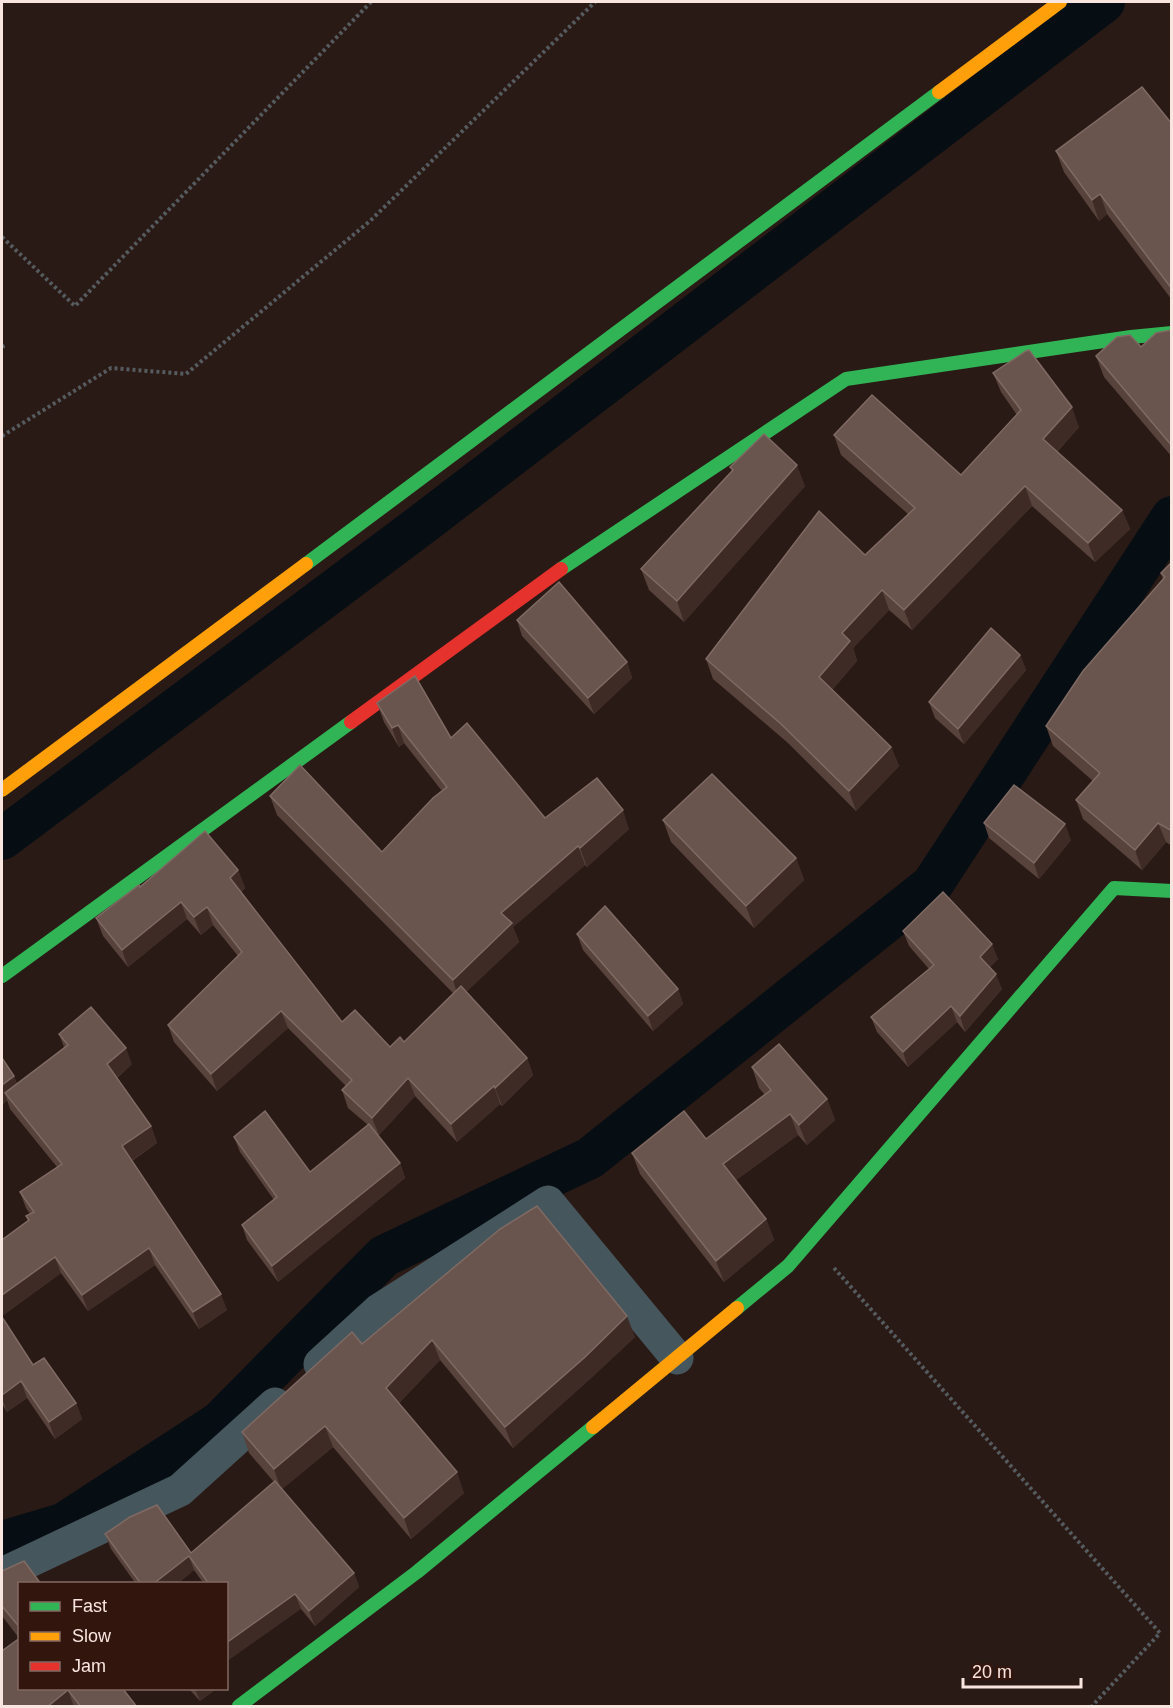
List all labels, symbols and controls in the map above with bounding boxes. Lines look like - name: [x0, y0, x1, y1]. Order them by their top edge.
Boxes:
- legend: [18, 1582, 228, 1690]
- text: Fast: [72, 1596, 107, 1616]
- text: Slow: [72, 1626, 112, 1646]
- scale bar: [963, 1651, 1082, 1689]
- text: Jam: [72, 1656, 106, 1676]
- text: 20 m: [972, 1662, 1012, 1682]

